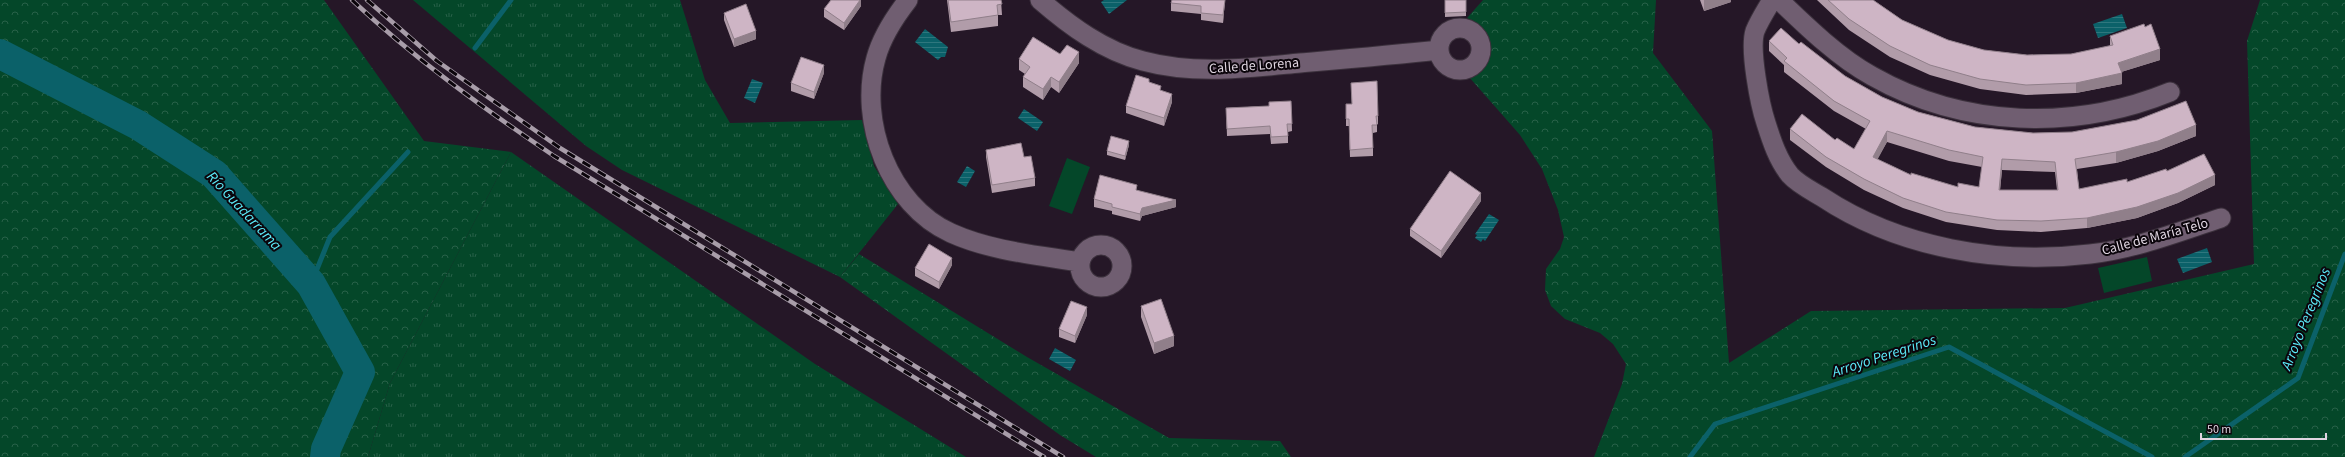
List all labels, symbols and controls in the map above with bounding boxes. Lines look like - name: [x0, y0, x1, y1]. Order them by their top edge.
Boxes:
- street label: Calle de Lorena: [1208, 53, 1300, 79]
- water label: Río Guadarrama: [202, 167, 286, 255]
- street label: Calle de María Telo: [2100, 213, 2210, 261]
- water label: Arroyo Peregrinos: [2276, 265, 2336, 374]
- water label: Arroyo Peregrinos: [1828, 329, 1939, 383]
- scale bar: [2201, 415, 2326, 441]
- text: 50 m: [2207, 421, 2231, 438]

